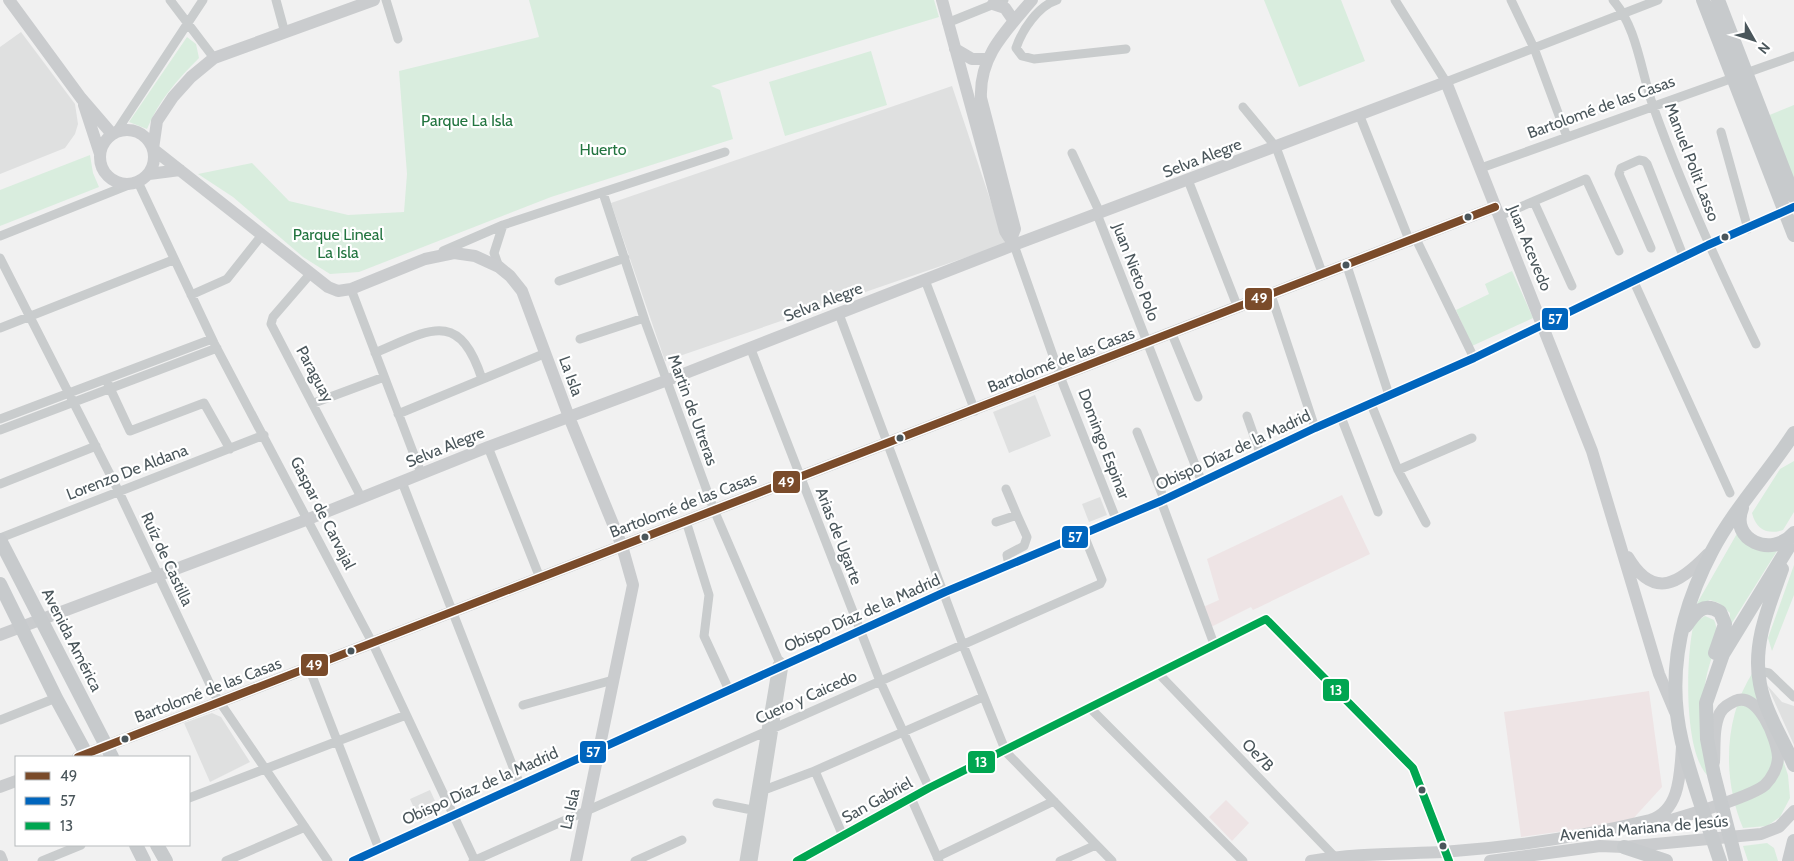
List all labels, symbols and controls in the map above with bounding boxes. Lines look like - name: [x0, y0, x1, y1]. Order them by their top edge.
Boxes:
- north arrow: [1729, 15, 1779, 65]
- text: N: [1754, 39, 1774, 58]
- street label: Bartolomé de las Casas: [1525, 71, 1678, 143]
- street label: Manuel Polit Lasso: [1661, 100, 1723, 224]
- park label: Parque La Isla: [421, 111, 513, 130]
- street label: Selva Alegre: [1160, 134, 1244, 182]
- park label: Huerto: [580, 140, 627, 159]
- street label: Juan Acevedo: [1504, 201, 1556, 294]
- unlabelled marker: [1463, 212, 1473, 222]
- street label: Juan Nieto Polo: [1108, 219, 1163, 324]
- park label: Parque Lineal La Isla: [293, 225, 383, 262]
- unlabelled marker: [1720, 232, 1730, 242]
- unlabelled marker: [1341, 260, 1351, 270]
- street label: Selva Alegre: [781, 278, 865, 326]
- line badge: 49: [1244, 287, 1273, 311]
- text: 49: [1251, 289, 1267, 307]
- line badge: 57: [1541, 307, 1569, 331]
- text: 57: [1548, 310, 1563, 328]
- street label: Bartolomé de las Casas: [985, 323, 1137, 397]
- street label: Paraguay: [292, 343, 338, 405]
- street label: Martin de Utreras: [664, 352, 722, 468]
- street label: La Isla: [555, 353, 587, 399]
- street label: Domingo Espinar: [1074, 386, 1134, 503]
- street label: Obispo Díaz de la Madrid: [1153, 406, 1313, 494]
- street label: Selva Alegre: [403, 423, 487, 471]
- unlabelled marker: [895, 433, 905, 443]
- street label: Lorenzo De Aldana: [64, 440, 191, 504]
- street label: Gaspar de Carvajal: [286, 454, 360, 573]
- street label: Bartolomé de las Casas: [607, 468, 759, 542]
- line badge: 49: [772, 470, 801, 494]
- text: 49: [778, 473, 794, 491]
- street label: Arias de Ugarte: [812, 485, 866, 587]
- street label: Ruíz de Castilla: [137, 509, 197, 609]
- line badge: 57: [1061, 525, 1089, 549]
- text: 57: [1068, 528, 1083, 546]
- unlabelled marker: [640, 532, 650, 542]
- street label: Obispo Díaz de la Madrid: [781, 570, 943, 656]
- street label: Avenida América: [38, 585, 106, 695]
- unlabelled marker: [346, 646, 356, 656]
- street label: Bartolomé de las Casas: [132, 653, 284, 727]
- line badge: 49: [300, 653, 329, 677]
- text: 49: [306, 656, 322, 674]
- street label: Cuero y Caicedo: [752, 666, 860, 728]
- line badge: 13: [1322, 678, 1350, 702]
- text: 13: [1330, 681, 1342, 699]
- unlabelled marker: [120, 734, 130, 744]
- street label: Oe7B: [1238, 735, 1278, 775]
- line badge: 57: [579, 740, 607, 764]
- street label: Obispo Díaz de la Madrid: [399, 743, 561, 829]
- text: 57: [586, 743, 601, 761]
- line badge: 13: [967, 750, 996, 774]
- text: 13: [975, 753, 987, 771]
- legend: [15, 756, 190, 846]
- text: 49: [60, 767, 77, 785]
- street label: San Gabriel: [839, 773, 916, 827]
- unlabelled marker: [1417, 785, 1427, 795]
- street label: La Isla: [556, 787, 584, 831]
- text: 57: [60, 792, 76, 810]
- street label: Avenida Mariana de Jesús: [1559, 811, 1729, 845]
- text: 13: [60, 817, 73, 835]
- unlabelled marker: [1438, 841, 1448, 851]

